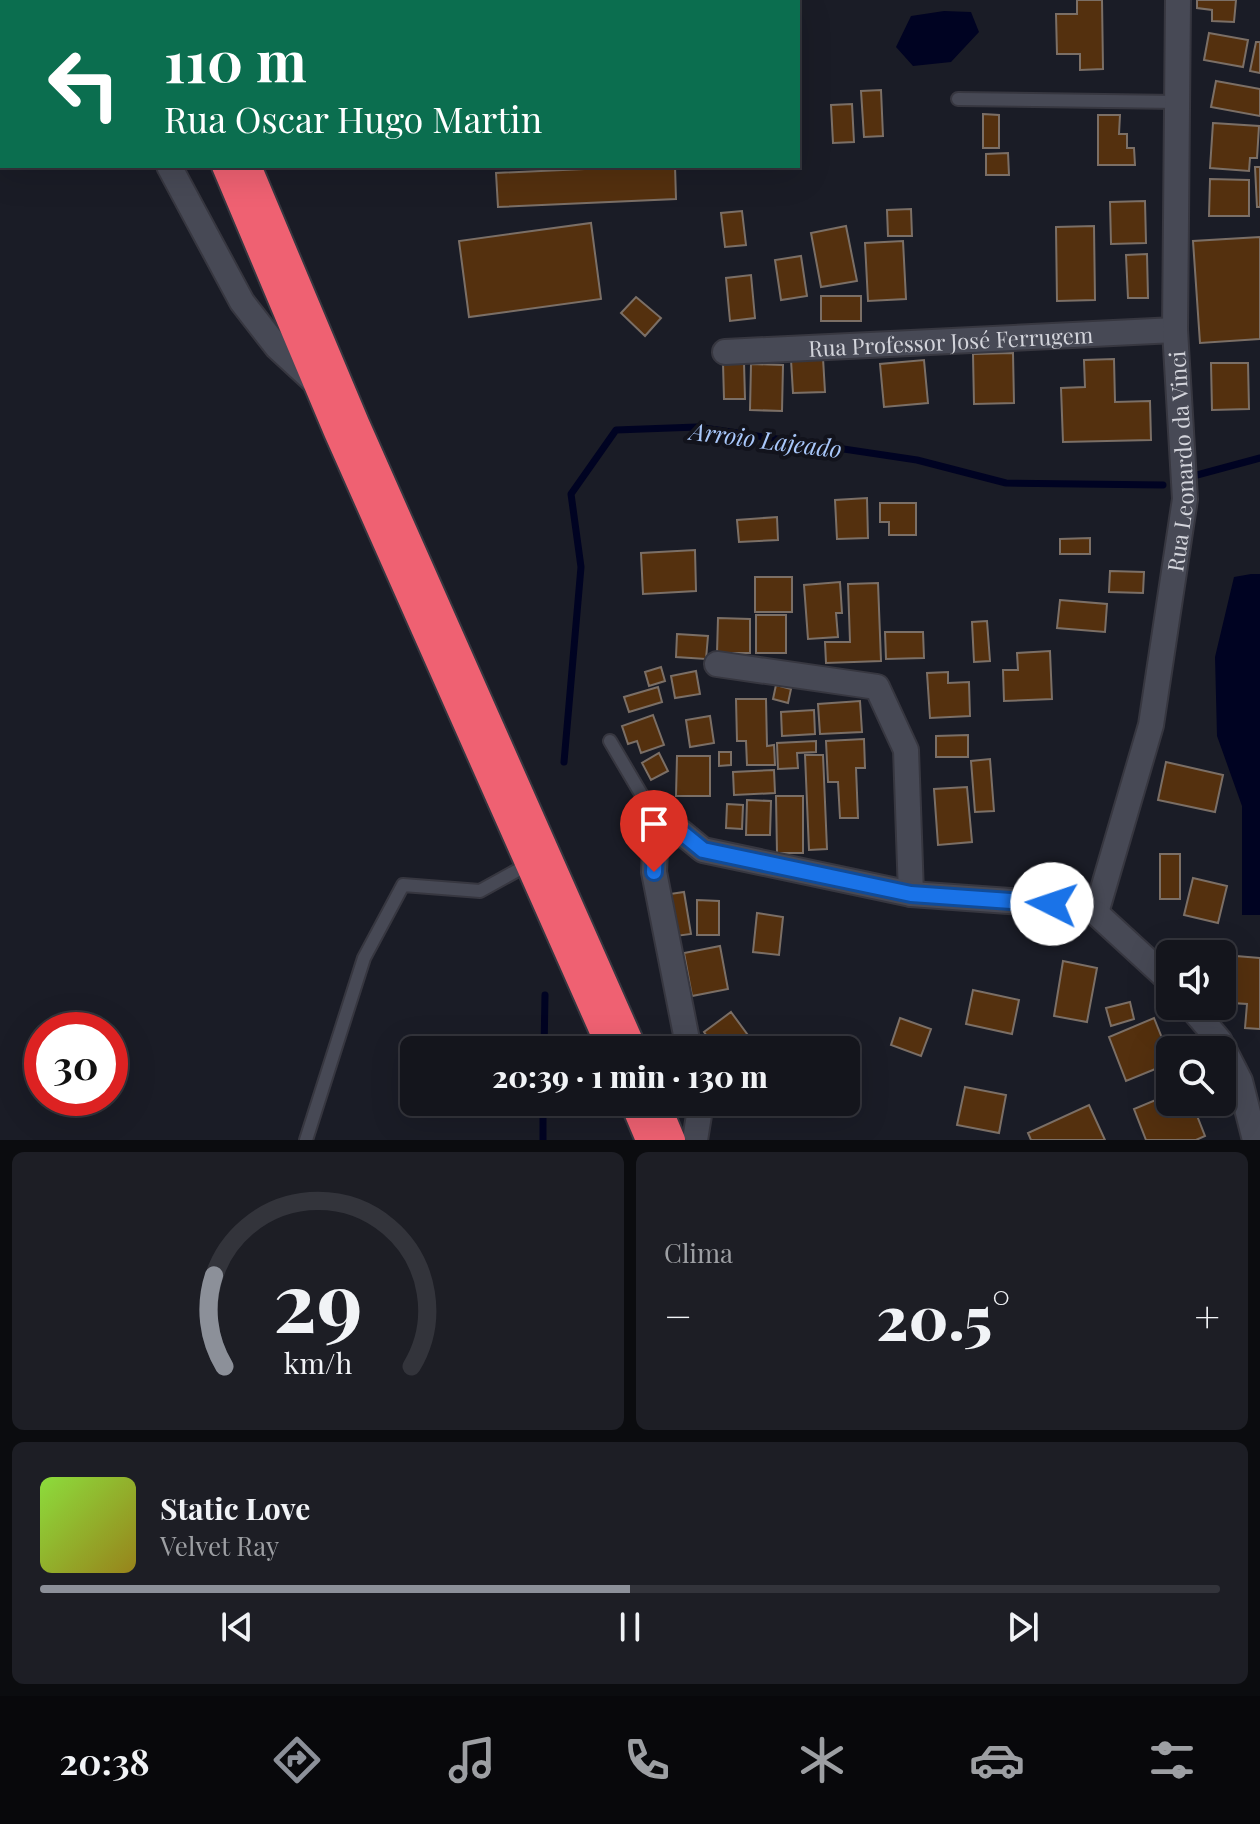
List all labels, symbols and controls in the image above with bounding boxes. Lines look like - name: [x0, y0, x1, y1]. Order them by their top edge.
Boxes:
- text: 110 m: [164, 22, 307, 97]
- icon: left: [32, 32, 136, 136]
- text: Rua Oscar Hugo Martin: [164, 94, 542, 142]
- street label: Rua Professor José Ferrugem: [808, 319, 1094, 363]
- street label: Rua Leonardo da Vinci: [1159, 350, 1200, 574]
- water label: Arroio Lajeado: [685, 413, 844, 464]
- pin: [620, 790, 688, 872]
- icon: arrive: [632, 802, 676, 846]
- position arrow: [1010, 862, 1094, 946]
- map controls: [1156, 940, 1236, 1116]
- button: sound: [1156, 940, 1236, 1020]
- speed limit sign: 30: [24, 1012, 128, 1116]
- button: search: [1156, 1036, 1236, 1116]
- text: 20:39 · 1 min · 130 m: [492, 1056, 768, 1096]
- text: Clima: [664, 1235, 733, 1270]
- text: 29: [273, 1243, 363, 1354]
- text: 20.5°: [876, 1275, 1010, 1355]
- text: −: [664, 1285, 692, 1344]
- text: +: [1194, 1285, 1220, 1344]
- text: km/h: [284, 1343, 352, 1381]
- text: Static Love: [160, 1488, 310, 1528]
- text: Velvet Ray: [160, 1528, 279, 1563]
- icon: previous: [215, 1605, 259, 1649]
- icon: pause: [608, 1605, 652, 1649]
- icon: next: [1001, 1605, 1045, 1649]
- icon: directions: [269, 1732, 325, 1788]
- icon: music: [444, 1732, 500, 1788]
- icon: phone: [619, 1732, 675, 1788]
- icon: climate: [794, 1732, 850, 1788]
- icon: car: [969, 1732, 1025, 1788]
- icon: filters: [1144, 1732, 1200, 1788]
- text: 20:38: [60, 1736, 150, 1784]

